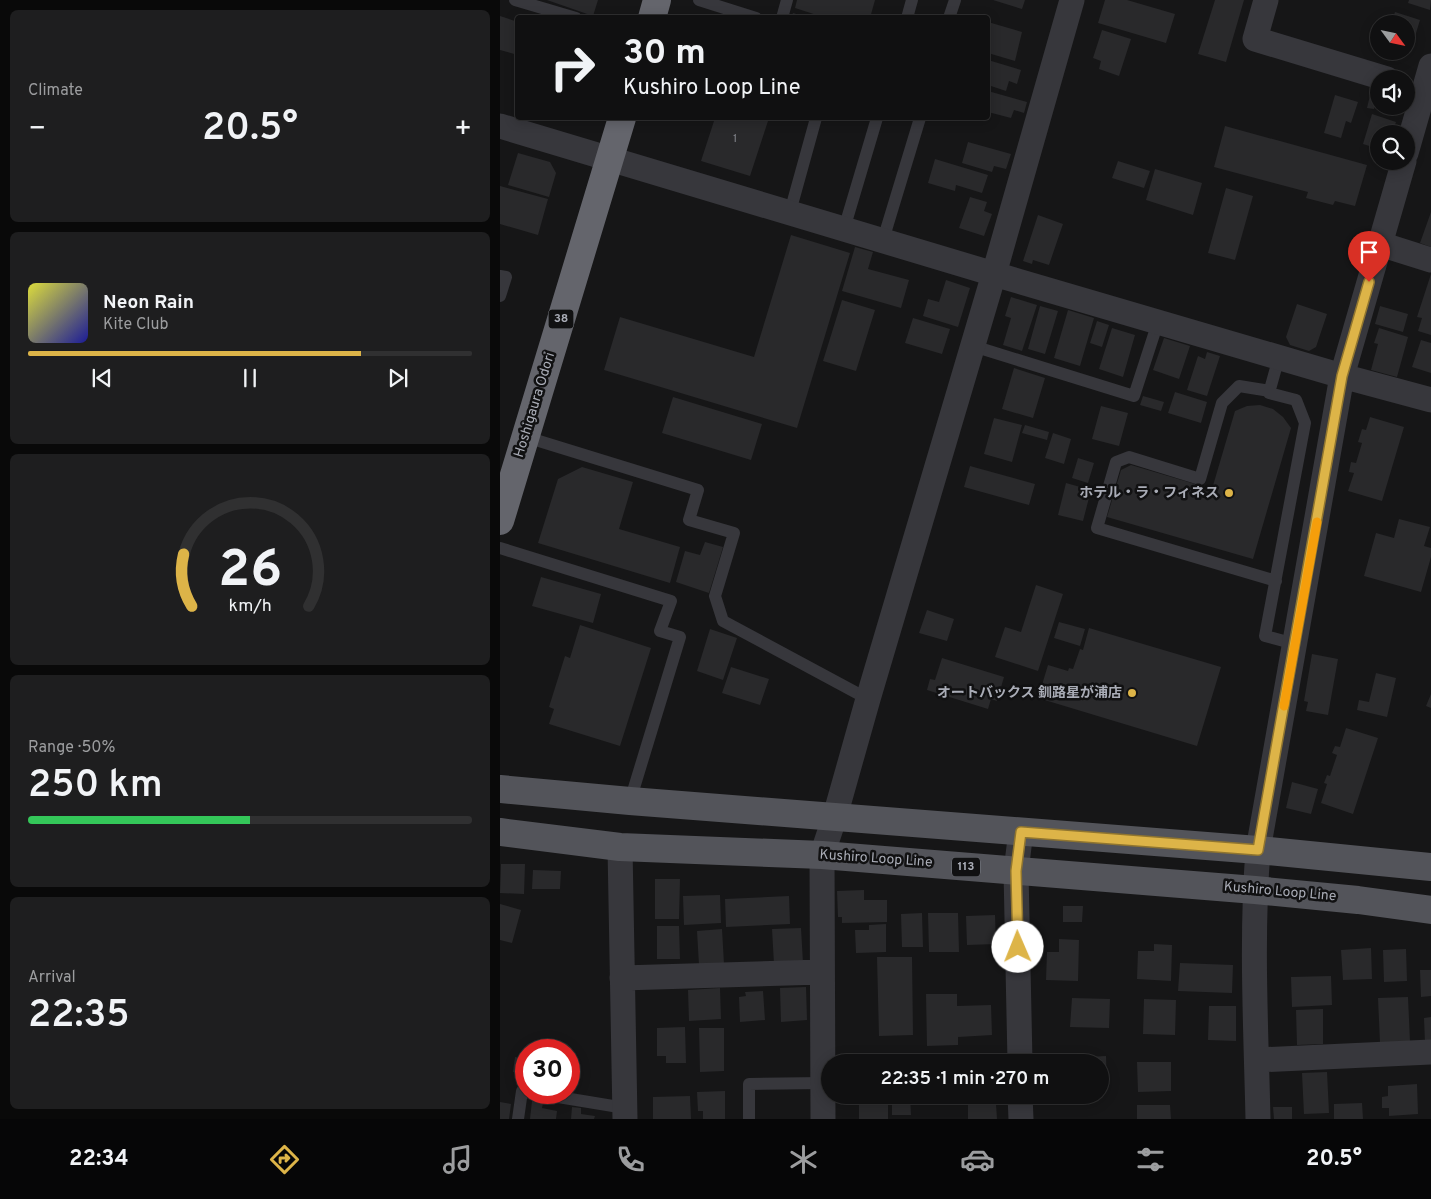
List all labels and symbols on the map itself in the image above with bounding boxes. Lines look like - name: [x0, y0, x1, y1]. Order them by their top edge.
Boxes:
- north arrow: [1370, 15, 1415, 60]
- house number: 1: [733, 132, 737, 146]
- pin: [1348, 231, 1390, 282]
- road number: 38: [548, 310, 574, 328]
- street label: Hoshigaura Odori: [511, 350, 559, 460]
- place label: ホテル・ラ・フィネス: [1079, 485, 1219, 502]
- marker: ホテル・ラ・フィネス: [1223, 487, 1235, 499]
- place label: オートバックス 釧路星が浦店: [937, 684, 1122, 702]
- marker: オートバックス 釧路星が浦店: [1126, 687, 1138, 699]
- street label: Kushiro Loop Line: [819, 847, 933, 871]
- road number: 113: [952, 858, 980, 876]
- street label: Kushiro Loop Line: [1223, 879, 1337, 905]
- position arrow: [991, 920, 1043, 972]
- speed limit sign: 30: [515, 1039, 580, 1104]

